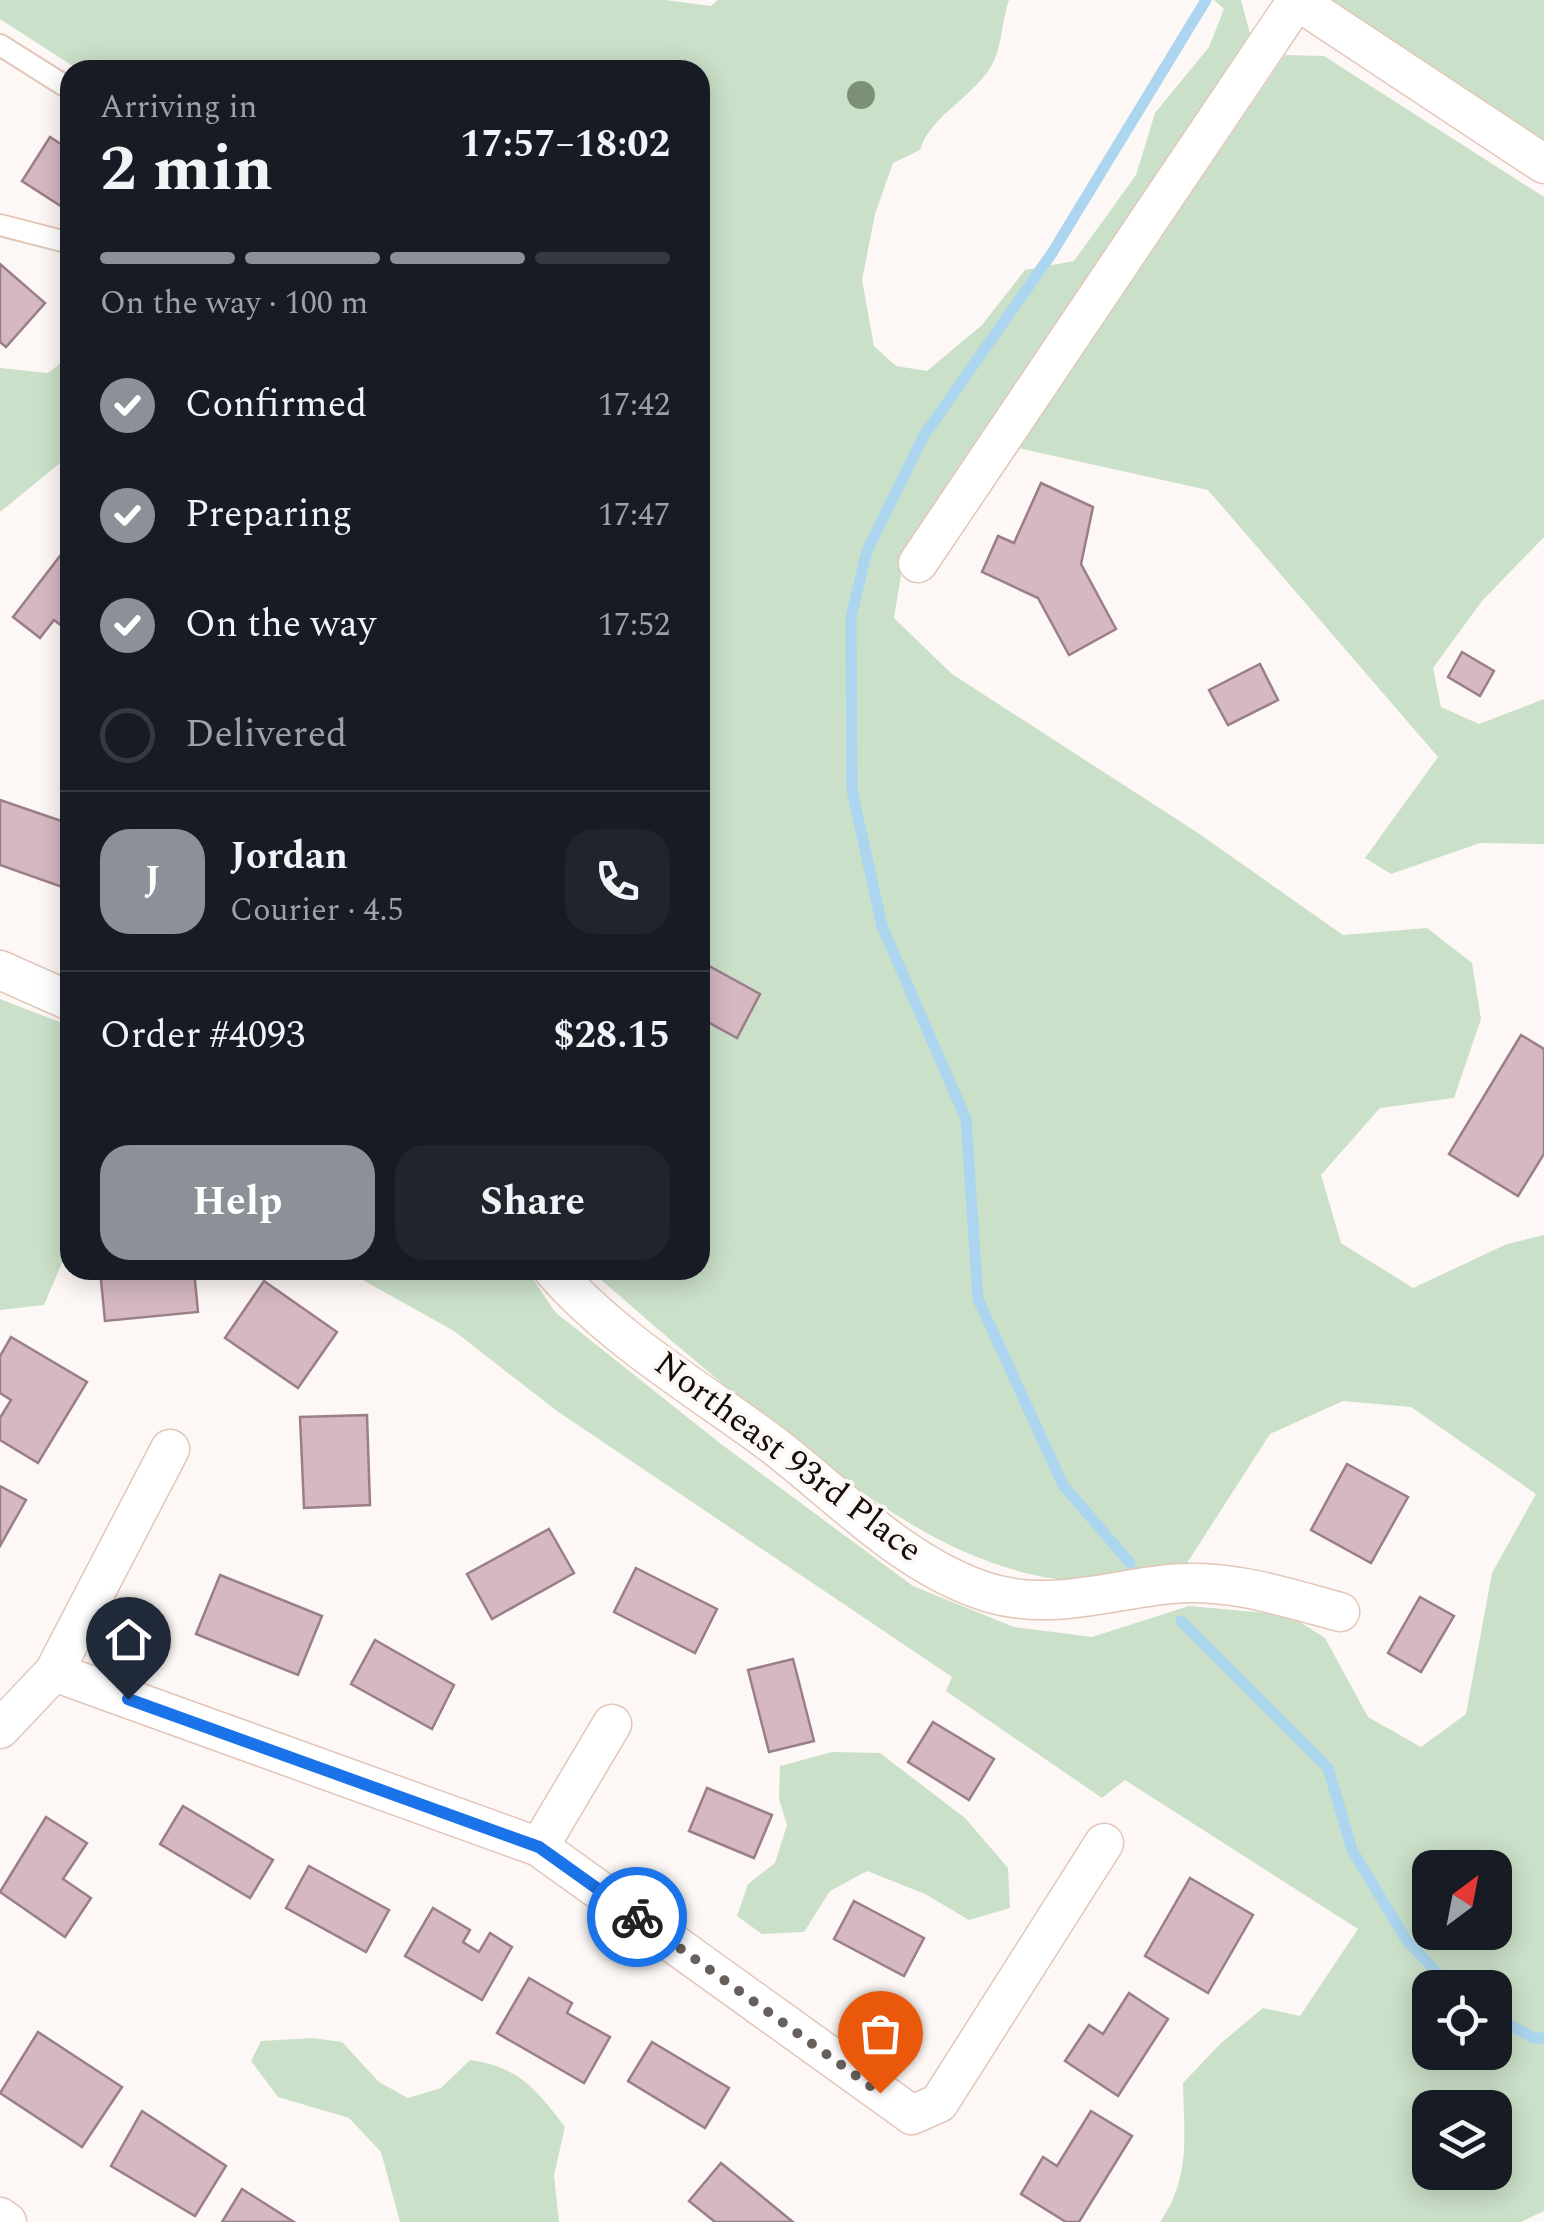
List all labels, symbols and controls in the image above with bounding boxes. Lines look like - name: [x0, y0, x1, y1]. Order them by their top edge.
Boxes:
- text: Arriving in: [100, 83, 257, 132]
- text: 17:57–18:02: [460, 116, 670, 174]
- text: 2 min: [100, 120, 273, 219]
- text: On the way · 100 m: [100, 279, 368, 328]
- text: Confirmed: [185, 376, 367, 434]
- icon: check: [100, 378, 155, 433]
- text: 17:42: [598, 381, 670, 430]
- text: Preparing: [185, 486, 352, 544]
- icon: check: [100, 488, 155, 543]
- text: 17:47: [598, 491, 670, 540]
- text: On the way: [185, 596, 376, 654]
- icon: check: [100, 598, 155, 653]
- text: 17:52: [598, 601, 670, 650]
- text: Delivered: [185, 706, 347, 764]
- text: Jordan: [230, 828, 348, 886]
- button: phone: [565, 829, 670, 934]
- text: J: [144, 852, 161, 910]
- text: Courier · 4.5: [230, 886, 403, 935]
- text: Order #4093: [100, 1007, 305, 1065]
- text: $28.15: [553, 1007, 670, 1065]
- button: Help: [100, 1145, 375, 1260]
- button: Share: [395, 1145, 670, 1260]
- street label: Northeast 93rd Place: [643, 1338, 933, 1576]
- pin: [86, 1597, 171, 1700]
- icon: home: [101, 1612, 156, 1667]
- north arrow: [1412, 1850, 1512, 1950]
- map controls: [1412, 1850, 1512, 2190]
- courier: [587, 1867, 687, 1967]
- icon: bike: [610, 1890, 665, 1945]
- button: locate: [1412, 1970, 1512, 2070]
- pin: [838, 1991, 923, 2094]
- icon: bag: [853, 2006, 908, 2061]
- button: layers: [1412, 2090, 1512, 2190]

